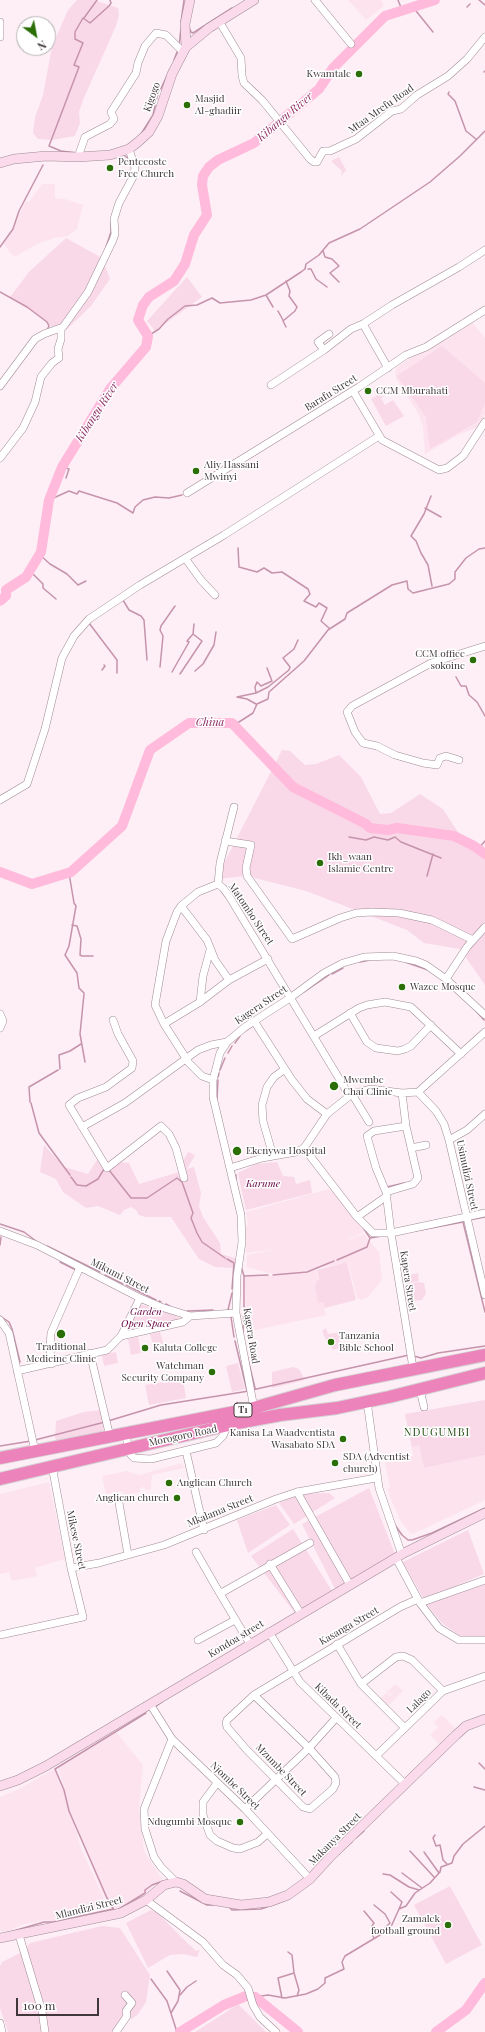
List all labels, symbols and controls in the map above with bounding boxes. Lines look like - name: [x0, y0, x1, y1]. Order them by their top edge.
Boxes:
- north arrow: [16, 16, 56, 56]
- text: N: [35, 37, 49, 54]
- place label: Kwamtale: [307, 68, 351, 80]
- marker: Kwamtale: [354, 69, 364, 79]
- street label: Kigogo: [141, 80, 163, 114]
- street label: Mtaa Mrefu Road: [346, 82, 416, 136]
- water label: Kibangu River: [254, 90, 316, 144]
- place label: Masjid Al-ghadiir: [195, 93, 241, 116]
- marker: Masjid Al-ghadiir: [182, 100, 192, 110]
- place label: Pentecoste Free Church: [118, 156, 174, 180]
- marker: Pentecoste Free Church: [105, 163, 115, 173]
- street label: Barafu Street: [303, 372, 359, 414]
- water label: Kibangu River: [73, 380, 121, 444]
- place label: CCM Mburahati: [376, 385, 448, 397]
- marker: CCM Mburahati: [363, 386, 373, 396]
- place label: Aliy Hassani Mwinyi: [204, 459, 259, 482]
- marker: Aliy Hassani Mwinyi: [191, 466, 201, 476]
- place label: CCM office sokoine: [415, 648, 465, 672]
- marker: CCM office sokoine: [468, 655, 478, 665]
- water label: China: [196, 716, 224, 730]
- place label: Ikh_waan Islamic Centre: [328, 851, 394, 874]
- marker: Ikh_waan Islamic Centre: [315, 858, 325, 868]
- street label: Matombo Street: [226, 881, 276, 947]
- place label: Wazee Mosque: [410, 981, 476, 993]
- marker: Wazee Mosque: [397, 982, 407, 992]
- street label: Kagera Street: [233, 983, 289, 1027]
- place label: Mwembe Chai Clinic: [343, 1074, 393, 1098]
- marker: Mwembe Chai Clinic: [328, 1080, 340, 1092]
- street label: Usimulizi Street: [454, 1139, 480, 1211]
- marker: Ekenywa Hospital: [231, 1145, 243, 1157]
- place label: Ekenywa Hospital: [246, 1145, 326, 1157]
- park label: Karume: [246, 1178, 280, 1190]
- street label: Kapera Street: [397, 1250, 419, 1312]
- street label: Mikumi Street: [89, 1256, 151, 1296]
- park label: Garden Open Space: [121, 1306, 171, 1330]
- street label: Kagera Road: [241, 1307, 261, 1365]
- marker: Traditional Medicine Clinic: [55, 1328, 67, 1340]
- place label: Tanzania Bible School: [339, 1330, 394, 1354]
- marker: Tanzania Bible School: [326, 1337, 336, 1347]
- place label: Traditional Medicine Clinic: [26, 1341, 96, 1364]
- place label: Kaluta College: [153, 1342, 217, 1354]
- marker: Kaluta College: [140, 1343, 150, 1353]
- place label: Watchman Security Company: [121, 1360, 204, 1384]
- marker: Watchman Security Company: [207, 1367, 217, 1377]
- road number: T1: [234, 1403, 252, 1417]
- street label: Morogoro Road: [148, 1423, 218, 1449]
- district label: NDUGUMBI: [404, 1426, 470, 1440]
- place label: Kanisa La Waadventista Wasabato SDA: [230, 1427, 335, 1450]
- marker: Kanisa La Waadventista Wasabato SDA: [338, 1434, 348, 1444]
- place label: SDA (Adventist church): [343, 1451, 410, 1474]
- marker: SDA (Adventist church): [330, 1458, 340, 1468]
- place label: Anglican Church: [177, 1477, 252, 1489]
- marker: Anglican Church: [164, 1478, 174, 1488]
- place label: Anglican church: [96, 1492, 169, 1504]
- street label: Mkalama Street: [185, 1492, 255, 1530]
- marker: Anglican church: [172, 1493, 182, 1503]
- street label: Mikese Street: [64, 1509, 88, 1571]
- street label: Kasanga Street: [317, 1604, 381, 1648]
- street label: Kondoa street: [206, 1618, 266, 1660]
- street label: Kibada Street: [312, 1681, 364, 1731]
- street label: Lalago: [404, 1686, 434, 1716]
- street label: Mzumbe Street: [253, 1741, 309, 1799]
- street label: Njombe Street: [208, 1759, 262, 1813]
- street label: Makanya Street: [306, 1810, 364, 1868]
- place label: Ndugumbi Mosque: [148, 1816, 232, 1828]
- marker: Ndugumbi Mosque: [235, 1817, 245, 1827]
- street label: Mlandizi Street: [54, 1894, 124, 1922]
- place label: Zamalek football ground: [371, 1913, 440, 1936]
- marker: Zamalek football ground: [443, 1920, 453, 1930]
- scale bar: [18, 1990, 101, 2016]
- text: 100 m: [23, 1997, 55, 2013]

